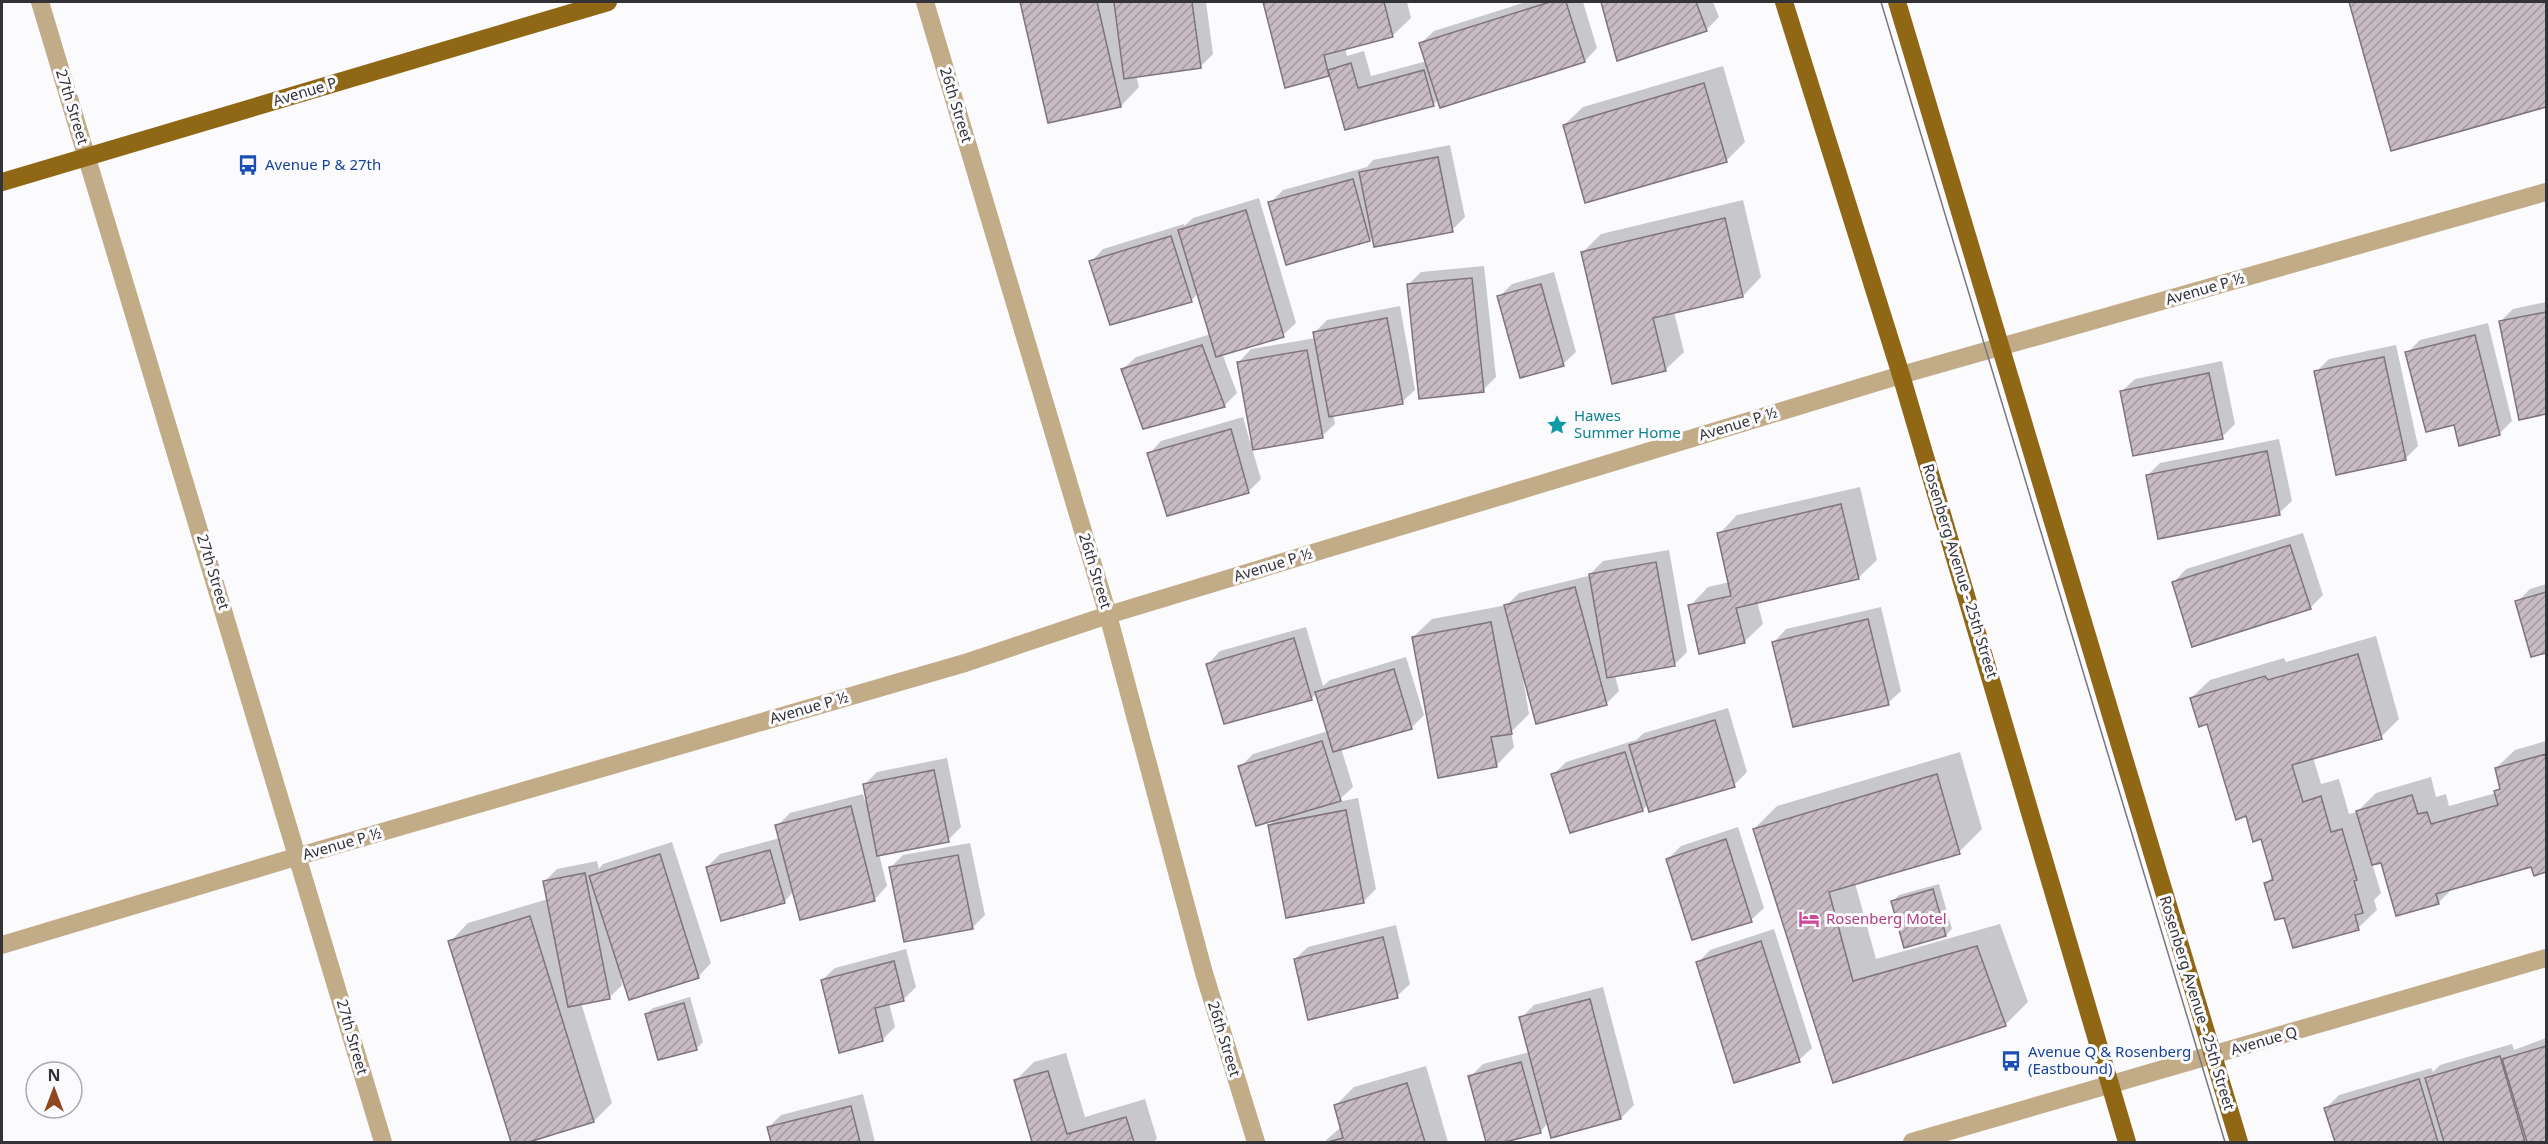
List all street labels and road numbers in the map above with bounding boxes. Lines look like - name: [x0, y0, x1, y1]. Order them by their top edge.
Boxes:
- street label: 26th Street: [936, 65, 978, 145]
- street label: 27th Street: [52, 67, 94, 147]
- street label: Avenue P: [270, 72, 339, 110]
- street label: Avenue P ½: [2163, 267, 2246, 309]
- street label: Avenue P ½: [1696, 402, 1779, 444]
- street label: Rosenberg Avenue - 25th Street: [1919, 461, 2003, 681]
- street label: 26th Street: [1075, 531, 1117, 611]
- street label: 27th Street: [193, 532, 235, 612]
- street label: Avenue P ½: [1231, 543, 1314, 585]
- street label: Avenue P ½: [767, 686, 850, 728]
- street label: Avenue P ½: [300, 822, 383, 864]
- street label: Rosenberg Avenue - 25th Street: [2156, 893, 2240, 1113]
- street label: 27th Street: [333, 997, 373, 1077]
- street label: 26th Street: [1204, 999, 1246, 1079]
- street label: Avenue Q: [2228, 1021, 2299, 1059]

